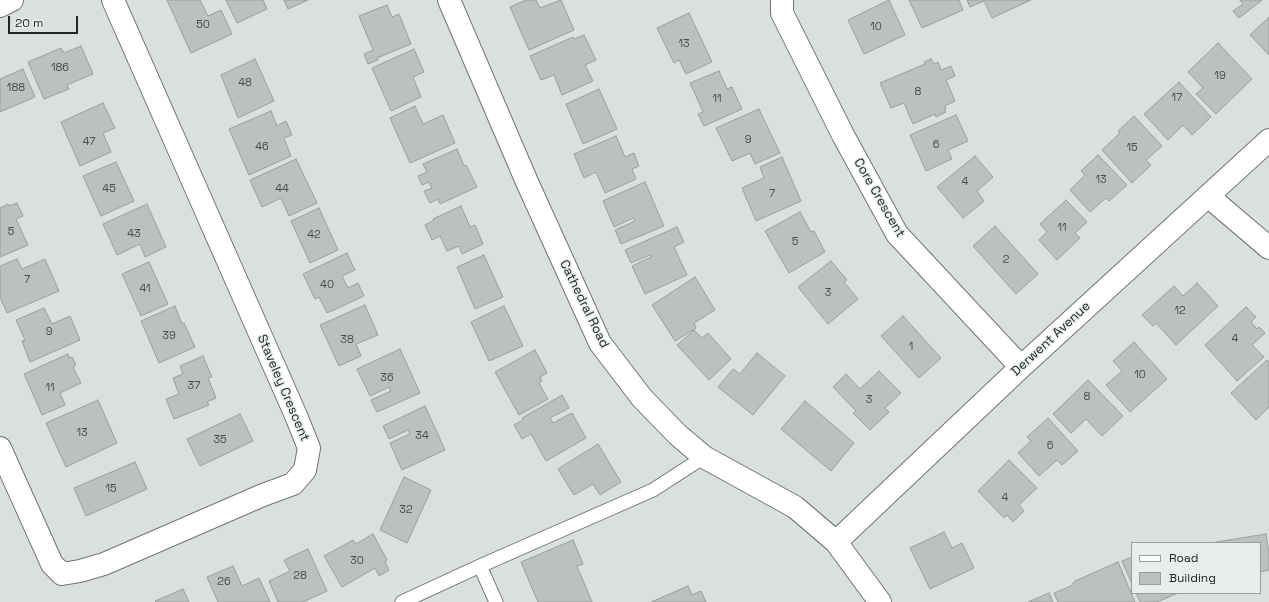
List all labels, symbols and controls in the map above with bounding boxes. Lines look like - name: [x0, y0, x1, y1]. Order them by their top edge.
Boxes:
- scale bar: [10, 8, 80, 34]
- text: 20 m: [15, 15, 43, 31]
- house number: 50: [196, 18, 210, 32]
- house number: 10: [870, 20, 882, 34]
- house number: 13: [678, 37, 690, 51]
- house number: 186: [51, 61, 69, 75]
- house number: 19: [1214, 69, 1226, 83]
- house number: 48: [238, 76, 252, 90]
- house number: 188: [7, 81, 25, 95]
- house number: 8: [915, 85, 921, 99]
- house number: 17: [1172, 91, 1182, 105]
- house number: 11: [712, 92, 722, 106]
- house number: 9: [745, 133, 751, 147]
- house number: 47: [83, 135, 95, 149]
- house number: 6: [933, 138, 939, 152]
- house number: 46: [255, 140, 269, 154]
- house number: 15: [1126, 141, 1138, 155]
- street label: Core Crescent: [850, 156, 908, 240]
- house number: 13: [1095, 173, 1107, 187]
- house number: 4: [962, 175, 968, 189]
- house number: 45: [102, 182, 116, 196]
- house number: 44: [275, 182, 289, 196]
- house number: 7: [769, 187, 775, 201]
- house number: 11: [1057, 221, 1067, 235]
- house number: 5: [8, 225, 14, 239]
- house number: 43: [127, 227, 141, 241]
- house number: 42: [307, 228, 321, 242]
- house number: 5: [792, 235, 798, 249]
- house number: 2: [1003, 253, 1009, 267]
- street label: Cathedral Road: [556, 257, 612, 351]
- house number: 7: [24, 273, 30, 287]
- house number: 40: [320, 278, 334, 292]
- house number: 41: [139, 282, 151, 296]
- house number: 3: [825, 286, 831, 300]
- street label: Derwent Avenue: [1008, 298, 1094, 380]
- house number: 12: [1174, 304, 1186, 318]
- house number: 9: [46, 325, 52, 339]
- house number: 39: [162, 329, 176, 343]
- street label: Staveley Crescent: [253, 332, 313, 444]
- house number: 4: [1232, 332, 1238, 346]
- house number: 38: [340, 333, 354, 347]
- house number: 1: [909, 340, 913, 354]
- house number: 10: [1134, 368, 1146, 382]
- house number: 36: [380, 371, 394, 385]
- house number: 37: [188, 379, 200, 393]
- house number: 11: [45, 381, 55, 395]
- house number: 8: [1084, 390, 1090, 404]
- house number: 3: [866, 393, 872, 407]
- house number: 13: [76, 426, 88, 440]
- house number: 34: [415, 429, 429, 443]
- house number: 35: [213, 433, 227, 447]
- house number: 6: [1047, 439, 1053, 453]
- house number: 15: [105, 482, 117, 496]
- house number: 4: [1002, 491, 1008, 505]
- house number: 32: [399, 503, 413, 517]
- legend: [1131, 542, 1261, 594]
- text: Road: [1169, 550, 1198, 566]
- house number: 30: [350, 554, 364, 568]
- house number: 28: [293, 569, 307, 583]
- text: Building: [1169, 570, 1216, 586]
- house number: 26: [217, 575, 231, 589]

